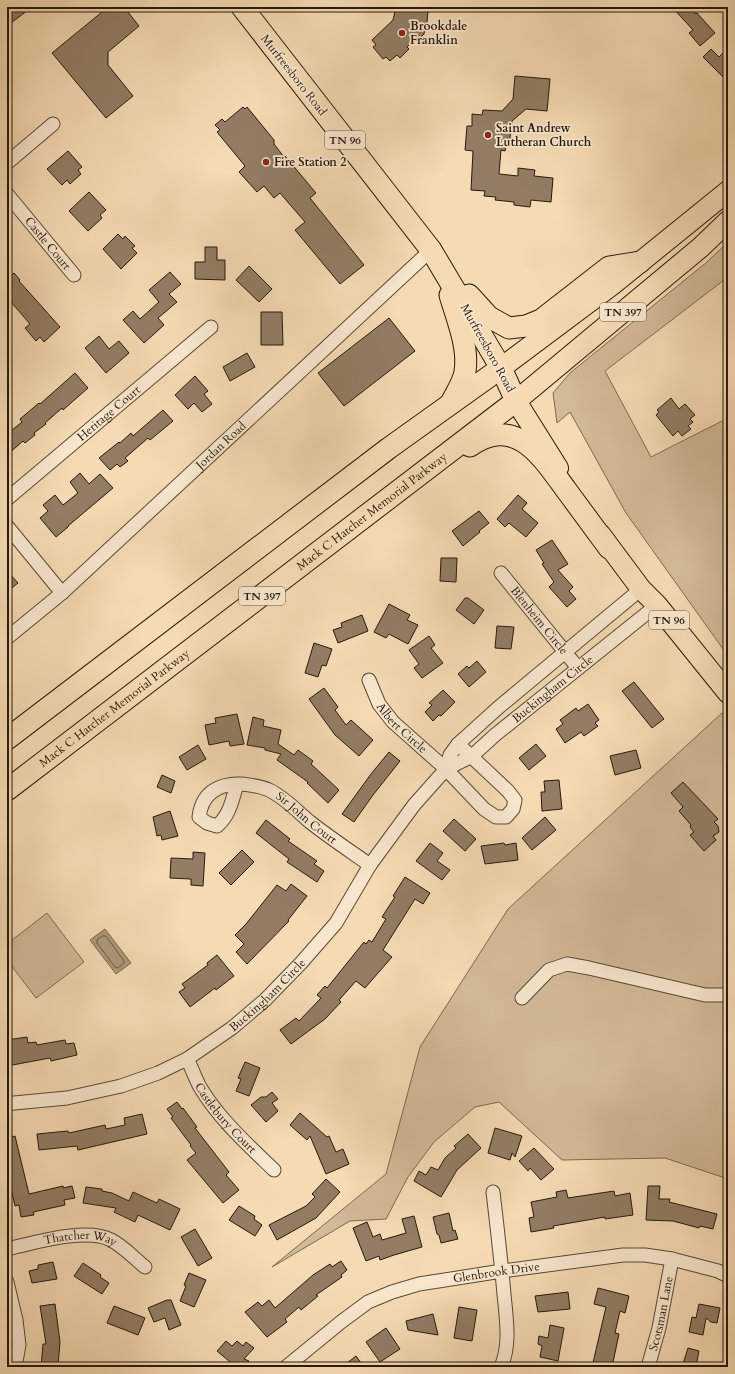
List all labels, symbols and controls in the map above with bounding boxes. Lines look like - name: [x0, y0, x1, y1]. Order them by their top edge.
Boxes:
- place label: Brookdale Franklin: [410, 18, 467, 48]
- marker: Brookdale Franklin: [397, 28, 407, 38]
- street label: Murfreesboro Road: [257, 31, 331, 119]
- place label: Saint Andrew Lutheran Church: [496, 120, 592, 150]
- marker: Saint Andrew Lutheran Church: [483, 130, 493, 140]
- road number: TN 96: [325, 131, 365, 149]
- place label: Fire Station 2: [274, 154, 346, 170]
- marker: Fire Station 2: [261, 157, 271, 167]
- street label: Castle Court: [21, 213, 75, 273]
- street label: Murfreesboro Road: [457, 301, 519, 396]
- road number: TN 397: [600, 303, 646, 321]
- street label: Heritage Court: [74, 382, 144, 445]
- street label: Jordan Road: [191, 418, 250, 474]
- street label: Mack C Hatcher Memorial Parkway: [293, 448, 451, 574]
- street label: Blenheim Circle: [507, 583, 572, 658]
- road number: TN 397: [239, 587, 285, 605]
- road number: TN 96: [649, 611, 689, 629]
- street label: Mack C Hatcher Memorial Parkway: [36, 645, 193, 771]
- street label: Buckingham Circle: [509, 651, 596, 726]
- street label: Albert Circle: [373, 699, 431, 757]
- street label: Sir John Court: [273, 788, 340, 848]
- street label: Buckingham Circle: [226, 955, 309, 1035]
- street label: Castlebury Court: [191, 1079, 260, 1157]
- street label: Thatcher Way: [42, 1227, 121, 1250]
- street label: Glenbrook Drive: [452, 1258, 541, 1287]
- street label: Scotsman Lane: [645, 1275, 677, 1353]

